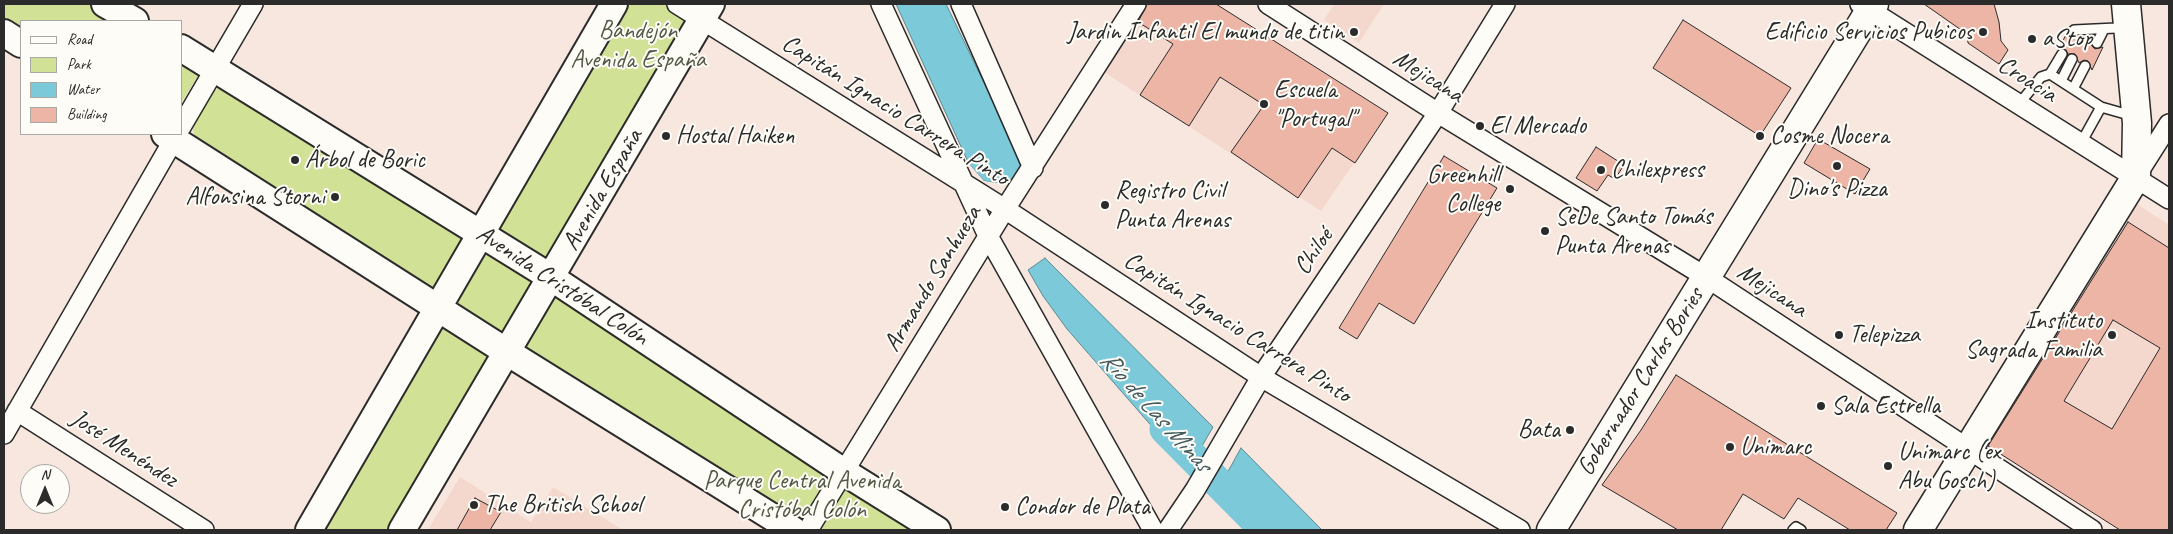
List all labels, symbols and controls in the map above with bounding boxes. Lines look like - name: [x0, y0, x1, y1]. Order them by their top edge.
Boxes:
- park label: Bandejón Avenida España: [570, 16, 706, 75]
- place label: Jardin Infantil El mundo de titin: [1067, 17, 1344, 47]
- place label: Edificio Servicios Pubicos: [1765, 17, 1973, 47]
- legend: [20, 20, 182, 135]
- place label: aStop: [2042, 24, 2092, 54]
- marker: Jardin Infantil El mundo de titin: [1348, 26, 1360, 38]
- marker: Edificio Servicios Pubicos: [1977, 26, 1989, 38]
- street label: Capitán Ignacio Carrera Pinto: [776, 29, 1014, 193]
- text: Road: [67, 30, 92, 49]
- marker: aStop: [2026, 33, 2038, 45]
- street label: Mejicana: [1387, 44, 1469, 110]
- street label: Croacia: [1992, 50, 2062, 110]
- text: Park: [67, 55, 91, 74]
- place label: Escuela "Portugal": [1274, 75, 1355, 134]
- text: Water: [67, 80, 100, 99]
- marker: Escuela "Portugal": [1258, 98, 1270, 110]
- text: Building: [67, 105, 106, 124]
- place label: El Mercado: [1490, 111, 1586, 141]
- marker: El Mercado: [1474, 120, 1486, 132]
- place label: Hostal Haiken: [676, 121, 794, 151]
- place label: Cosme Nocera: [1770, 121, 1889, 151]
- street label: Avenida España: [556, 124, 650, 256]
- marker: Hostal Haiken: [660, 130, 672, 142]
- marker: Cosme Nocera: [1754, 130, 1766, 142]
- place label: Árbol de Boric: [305, 145, 425, 175]
- marker: Árbol de Boric: [289, 154, 301, 166]
- place label: Chilexpress: [1611, 155, 1704, 185]
- place label: Greenhill College: [1427, 160, 1500, 219]
- marker: Dino's Pizza: [1831, 160, 1843, 172]
- marker: Chilexpress: [1595, 164, 1607, 176]
- place label: Dino's Pizza: [1787, 174, 1887, 204]
- place label: Registro Civil Punta Arenas: [1115, 176, 1230, 235]
- place label: Alfonsina Storni: [185, 182, 325, 212]
- marker: Greenhill College: [1504, 183, 1516, 195]
- marker: Alfonsina Storni: [329, 191, 341, 203]
- marker: Registro Civil Punta Arenas: [1099, 199, 1111, 211]
- street label: Armando Sanhueza: [878, 201, 988, 357]
- place label: SeDe Santo Tomás Punta Arenas: [1555, 202, 1712, 261]
- street label: Avenida Cristóbal Colón: [470, 219, 654, 353]
- street label: Chiloé: [1288, 223, 1340, 281]
- marker: SeDe Santo Tomás Punta Arenas: [1539, 225, 1551, 237]
- street label: Capitán Ignacio Carrera Pinto: [1118, 246, 1356, 410]
- street label: Mejicana: [1731, 257, 1813, 325]
- street label: Gobernador Carlos Bories: [1571, 283, 1711, 481]
- place label: Instituto Sagrada Familia: [1965, 306, 2102, 365]
- place label: Telepizza: [1849, 320, 1920, 350]
- marker: Telepizza: [1833, 329, 1845, 341]
- marker: Instituto Sagrada Familia: [2106, 329, 2118, 341]
- water label: Río de Las Minas: [1093, 345, 1217, 479]
- place label: Sala Estrella: [1831, 391, 1940, 421]
- marker: Sala Estrella: [1815, 400, 1827, 412]
- street label: José Menéndez: [65, 403, 183, 495]
- place label: Bata: [1518, 415, 1560, 445]
- marker: Bata: [1564, 424, 1576, 436]
- place label: Unimarc: [1740, 432, 1811, 462]
- place label: Unimarc (ex Abu Gosch): [1898, 437, 2000, 496]
- marker: Unimarc: [1724, 441, 1736, 453]
- marker: Unimarc (ex Abu Gosch): [1882, 460, 1894, 472]
- north arrow: [20, 464, 70, 514]
- text: N: [41, 466, 49, 483]
- park label: Parque Central Avenida Cristóbal Colón: [704, 466, 900, 525]
- place label: The British School: [484, 490, 641, 520]
- place label: Condor de Plata: [1015, 492, 1150, 522]
- marker: The British School: [468, 499, 480, 511]
- marker: Condor de Plata: [999, 501, 1011, 513]

